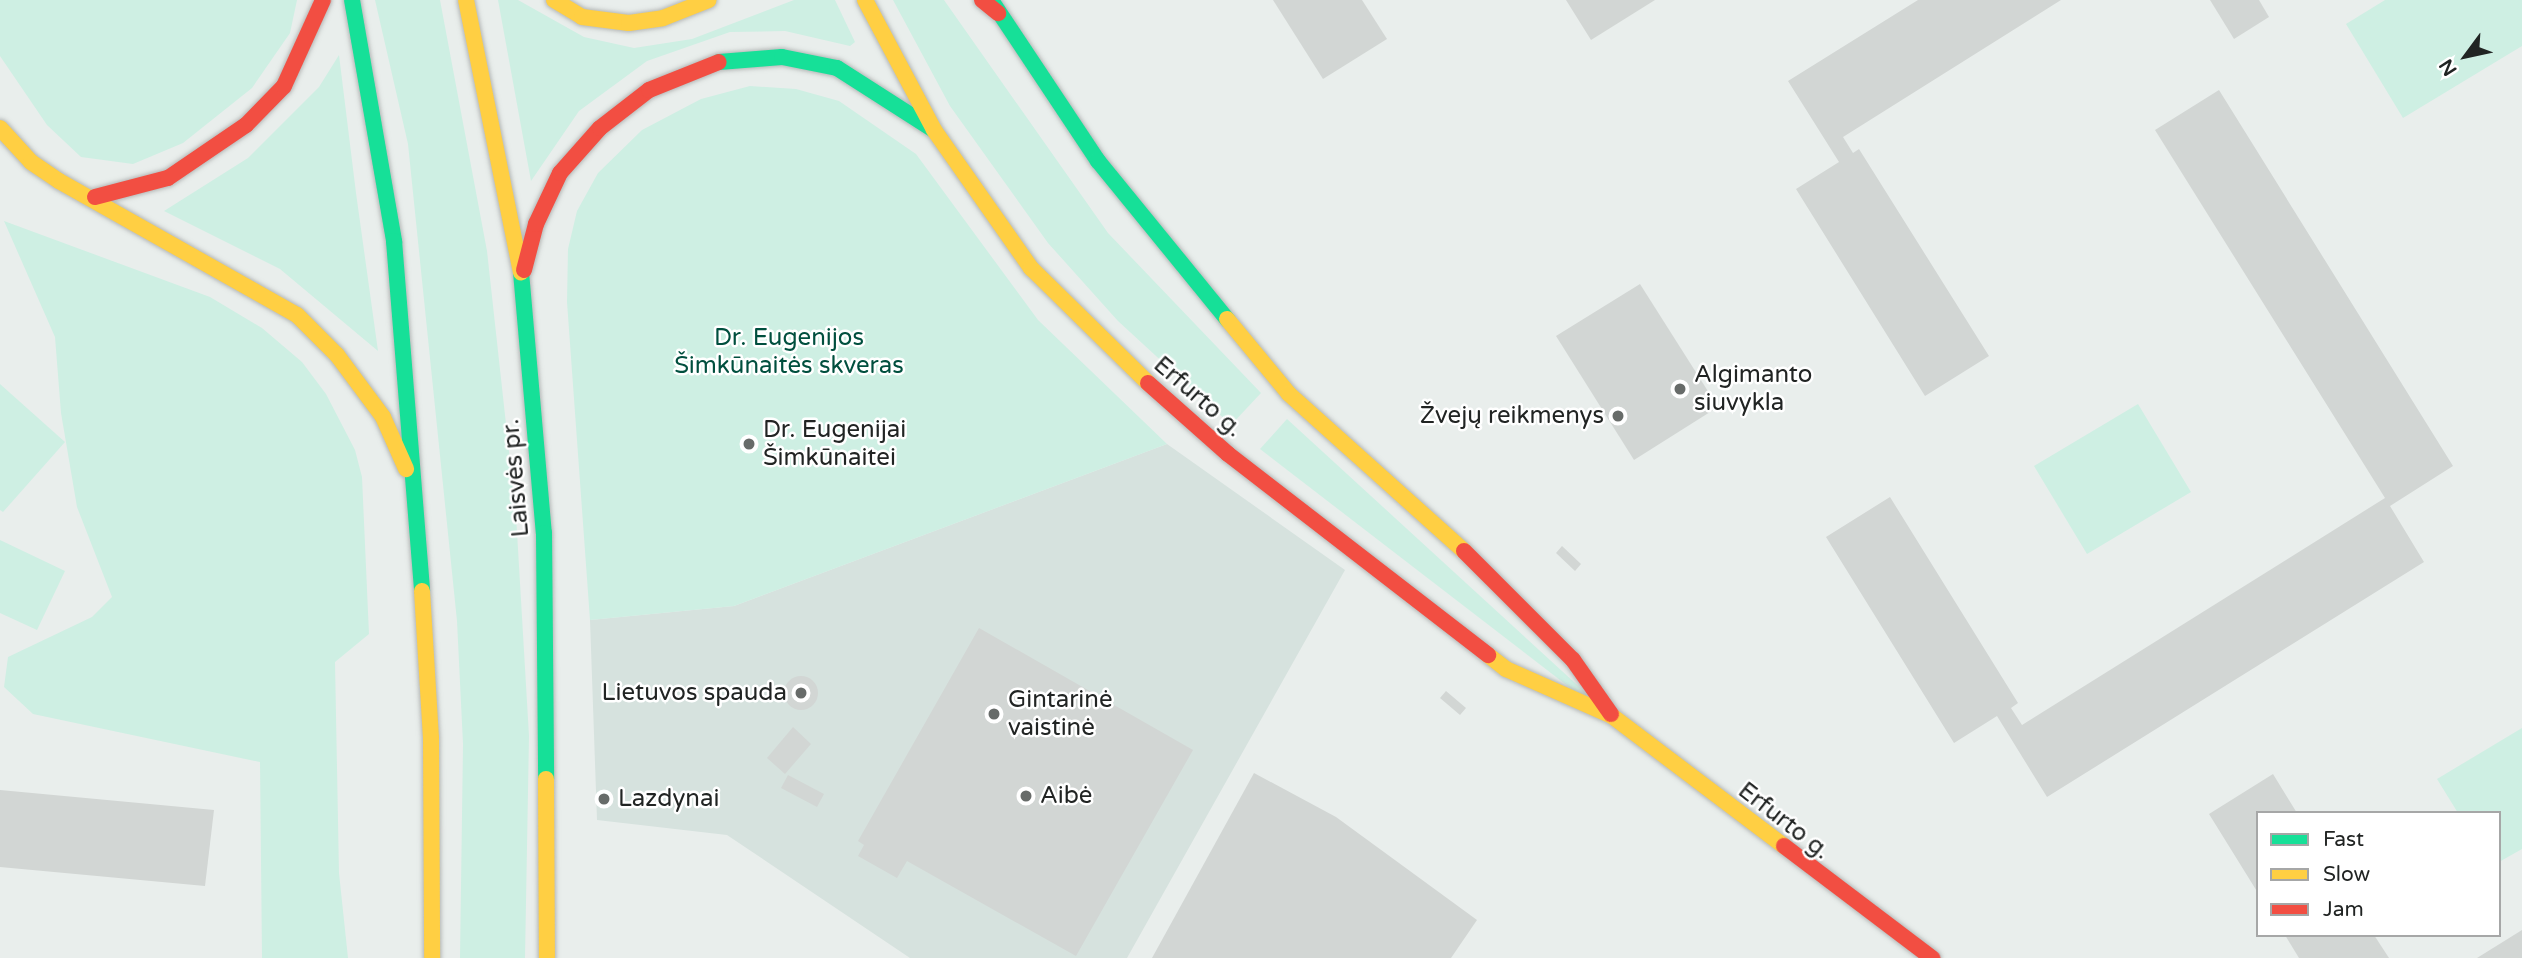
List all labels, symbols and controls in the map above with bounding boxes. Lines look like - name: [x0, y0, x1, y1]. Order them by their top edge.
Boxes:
- north arrow: [2431, 21, 2501, 91]
- text: N: [2435, 55, 2462, 80]
- park label: Dr. Eugenijos Šimkūnaitės skveras: [674, 324, 904, 380]
- street label: Erfurto g.: [1148, 351, 1248, 443]
- place label: Algimanto siuvykla: [1694, 361, 1812, 417]
- marker: Algimanto siuvykla: [1672, 381, 1688, 397]
- place label: Žvejų reikmenys: [1420, 402, 1604, 430]
- marker: Žvejų reikmenys: [1610, 408, 1626, 424]
- place label: Dr. Eugenijai Šimkūnaitei: [763, 416, 906, 472]
- street label: Laisvės pr.: [496, 418, 536, 538]
- marker: Dr. Eugenijai Šimkūnaitei: [741, 436, 757, 452]
- place label: Lietuvos spauda: [602, 679, 787, 707]
- marker: Lietuvos spauda: [793, 685, 809, 701]
- place label: Gintarinė vaistinė: [1008, 686, 1112, 742]
- marker: Gintarinė vaistinė: [986, 706, 1002, 722]
- street label: Erfurto g.: [1732, 776, 1836, 866]
- place label: Aibė: [1040, 782, 1092, 810]
- place label: Lazdynai: [618, 785, 719, 813]
- marker: Aibė: [1018, 788, 1034, 804]
- marker: Lazdynai: [596, 791, 612, 807]
- legend: [2256, 811, 2501, 937]
- text: Fast: [2323, 827, 2364, 852]
- text: Slow: [2323, 862, 2370, 887]
- text: Jam: [2323, 897, 2364, 922]

